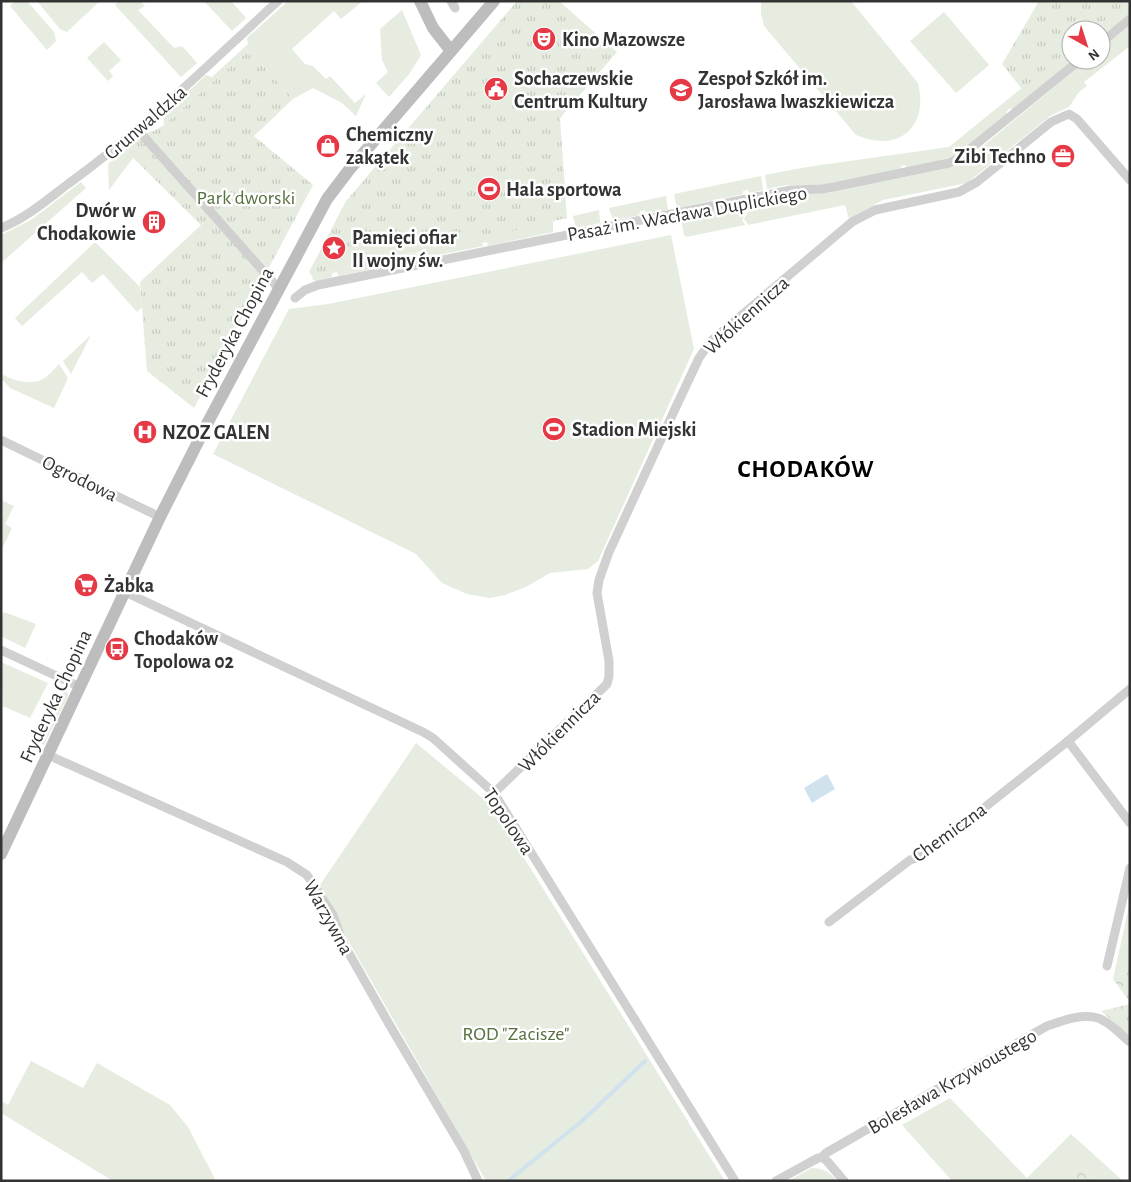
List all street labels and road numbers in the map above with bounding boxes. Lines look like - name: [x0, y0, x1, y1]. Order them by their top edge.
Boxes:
- street label: Grunwaldzka: [101, 82, 191, 164]
- street label: Pasaż im. Wacława Duplickiego: [566, 183, 809, 245]
- street label: Fryderyka Chopina: [192, 264, 278, 401]
- street label: Włókiennicza: [700, 273, 793, 359]
- street label: Ogrodowa: [39, 452, 120, 506]
- street label: Fryderyka Chopina: [16, 627, 95, 766]
- street label: Włókiennicza: [515, 687, 604, 776]
- street label: Topolowa: [479, 785, 537, 858]
- street label: Chemiczna: [909, 799, 990, 866]
- street label: Warzywna: [299, 877, 357, 958]
- street label: Bolesława Krzywoustego: [865, 1025, 1040, 1138]

